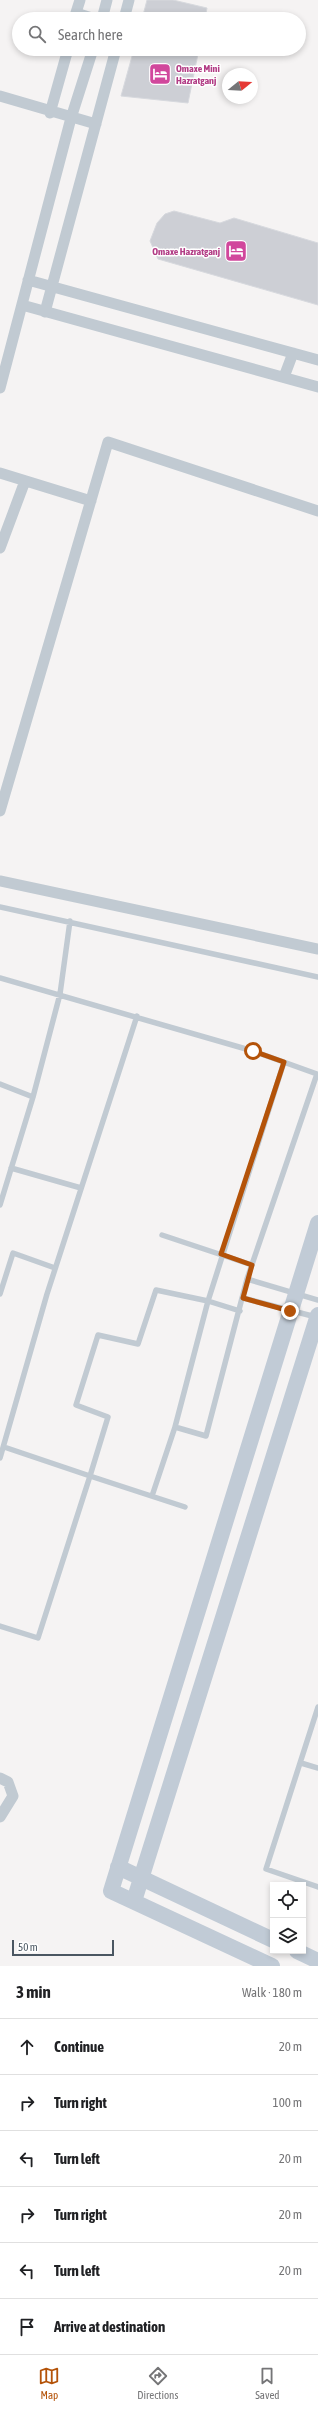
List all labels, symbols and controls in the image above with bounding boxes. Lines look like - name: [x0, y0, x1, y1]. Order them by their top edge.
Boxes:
- search box: [12, 12, 306, 56]
- icon: search: [26, 23, 48, 45]
- text: Search here: [58, 26, 123, 43]
- hotel icon: Omaxe Mini Hazratganj: [147, 61, 173, 87]
- place label: Omaxe Mini Hazratganj: [176, 63, 220, 86]
- north arrow: [222, 68, 258, 104]
- hotel icon: Omaxe Hazratganj: [223, 238, 249, 264]
- place label: Omaxe Hazratganj: [152, 246, 220, 257]
- route start: [244, 1042, 262, 1060]
- route end: [281, 1302, 299, 1320]
- map controls: [270, 1882, 306, 1954]
- button: locate: [270, 1882, 306, 1918]
- button: layers: [270, 1918, 306, 1954]
- scale bar: [12, 1938, 114, 1957]
- text: 50 m: [18, 1941, 38, 1953]
- text: 3 min: [16, 1982, 51, 2002]
- text: Walk · 180 m: [242, 1985, 302, 2000]
- icon: ahead: [16, 2036, 38, 2058]
- text: Continue: [54, 2038, 104, 2055]
- text: 20 m: [279, 2039, 302, 2054]
- icon: right: [16, 2092, 38, 2114]
- text: Turn right: [54, 2094, 107, 2111]
- text: 100 m: [273, 2095, 302, 2110]
- icon: left: [16, 2148, 38, 2170]
- text: Turn left: [54, 2150, 100, 2167]
- text: 20 m: [279, 2151, 302, 2166]
- icon: right: [16, 2204, 38, 2226]
- text: Turn right: [54, 2206, 107, 2223]
- text: 20 m: [279, 2207, 302, 2222]
- icon: left: [16, 2260, 38, 2282]
- text: Turn left: [54, 2262, 100, 2279]
- text: 20 m: [279, 2263, 302, 2278]
- icon: arrive: [16, 2316, 38, 2338]
- text: Arrive at destination: [54, 2318, 165, 2335]
- tab: Map: [38, 2365, 60, 2401]
- tab: Directions: [137, 2365, 178, 2401]
- tab: Saved: [255, 2365, 280, 2401]

